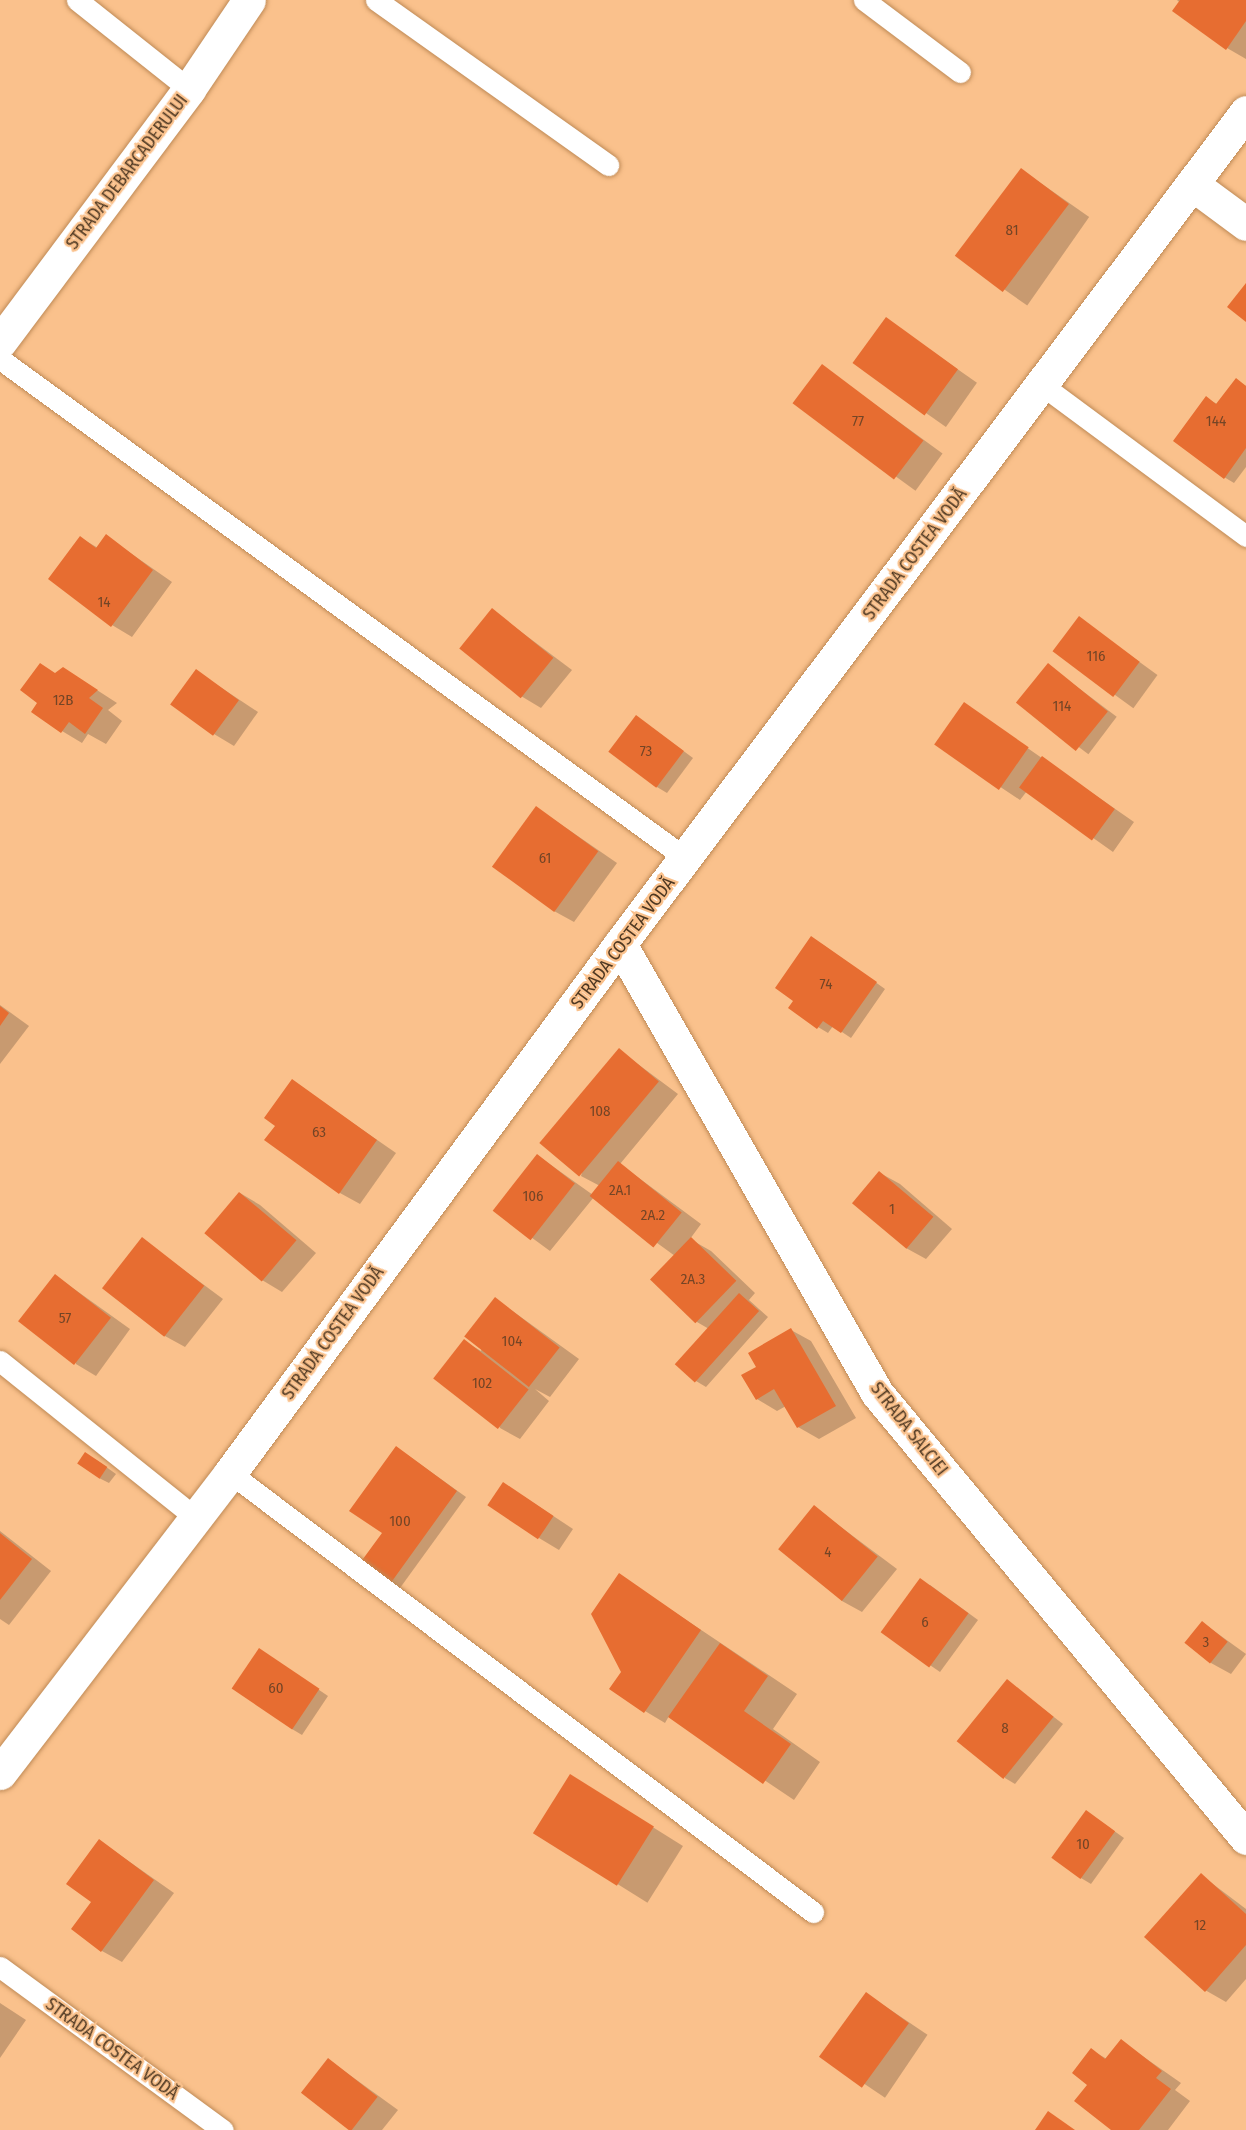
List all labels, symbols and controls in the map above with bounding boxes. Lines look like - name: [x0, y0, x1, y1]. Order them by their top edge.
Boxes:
- street label: STRADA DEBARCADERULUI: [62, 90, 192, 254]
- house number: 81: [1006, 222, 1018, 240]
- house number: 77: [852, 413, 864, 431]
- house number: 144: [1206, 413, 1226, 431]
- street label: STRADA COSTEA VODĂ: [858, 484, 972, 624]
- house number: 14: [97, 594, 111, 612]
- house number: 116: [1087, 648, 1105, 666]
- house number: 12B: [53, 692, 73, 710]
- house number: 114: [1053, 698, 1071, 716]
- house number: 73: [640, 743, 652, 761]
- house number: 61: [539, 850, 551, 868]
- street label: STRADA COSTEA VODĂ: [566, 873, 680, 1013]
- house number: 74: [820, 976, 832, 994]
- house number: 108: [589, 1103, 611, 1121]
- house number: 63: [312, 1124, 326, 1142]
- house number: 2A.1: [609, 1182, 631, 1200]
- house number: 106: [522, 1188, 544, 1206]
- house number: 1: [889, 1201, 895, 1219]
- house number: 2A.2: [641, 1207, 665, 1225]
- street label: STRADA COSTEA VODĂ: [277, 1262, 389, 1404]
- house number: 2A.3: [681, 1271, 705, 1289]
- house number: 57: [59, 1310, 71, 1328]
- house number: 104: [502, 1333, 522, 1351]
- house number: 102: [472, 1375, 492, 1393]
- street label: STRADA SALCIEI: [866, 1378, 952, 1480]
- house number: 100: [389, 1513, 411, 1531]
- house number: 4: [824, 1544, 832, 1562]
- house number: 6: [921, 1614, 929, 1632]
- house number: 3: [1203, 1634, 1209, 1652]
- house number: 60: [268, 1680, 284, 1698]
- house number: 8: [1001, 1720, 1009, 1738]
- house number: 10: [1076, 1836, 1090, 1854]
- house number: 12: [1194, 1917, 1206, 1935]
- street label: STRADA COSTEA VODĂ: [41, 1993, 183, 2105]

